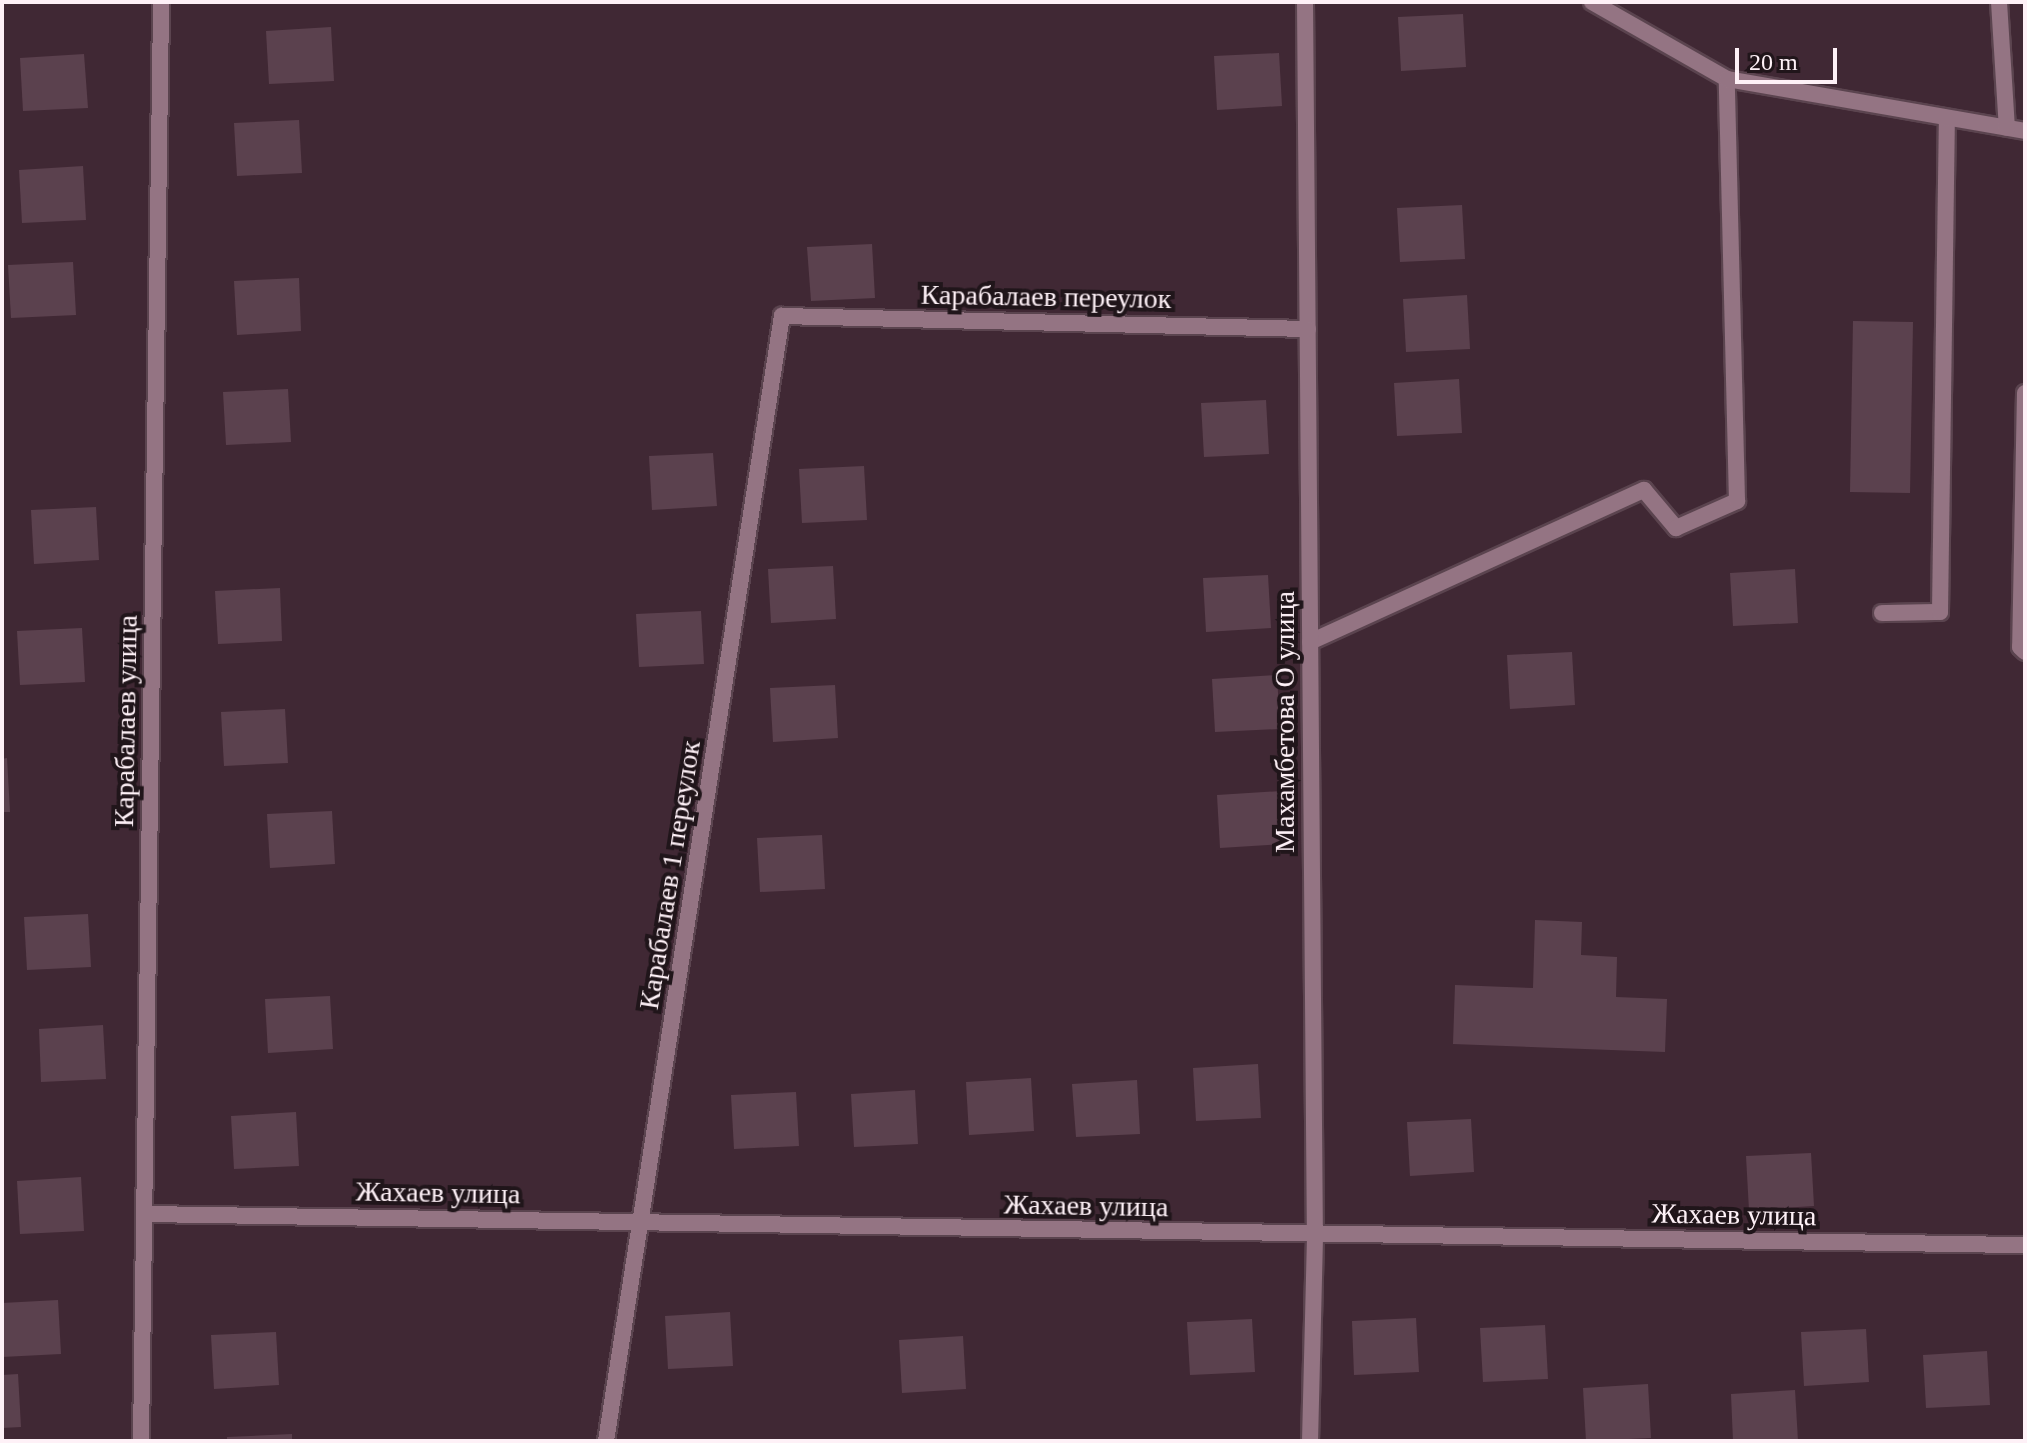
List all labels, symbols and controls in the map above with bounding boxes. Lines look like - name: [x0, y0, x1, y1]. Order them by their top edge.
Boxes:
- scale bar: [1739, 32, 1841, 82]
- text: 20 m: [1749, 49, 1798, 75]
- street label: Карабалаев переулок: [920, 278, 1172, 316]
- street label: Махамбетова О улица: [1268, 591, 1302, 853]
- street label: Карабалаев улица: [107, 615, 145, 827]
- street label: Карабалаев 1 переулок: [632, 738, 708, 1012]
- street label: Жахаев улица: [355, 1175, 521, 1211]
- street label: Жахаев улица: [1003, 1188, 1169, 1224]
- street label: Жахаев улица: [1651, 1197, 1817, 1233]

